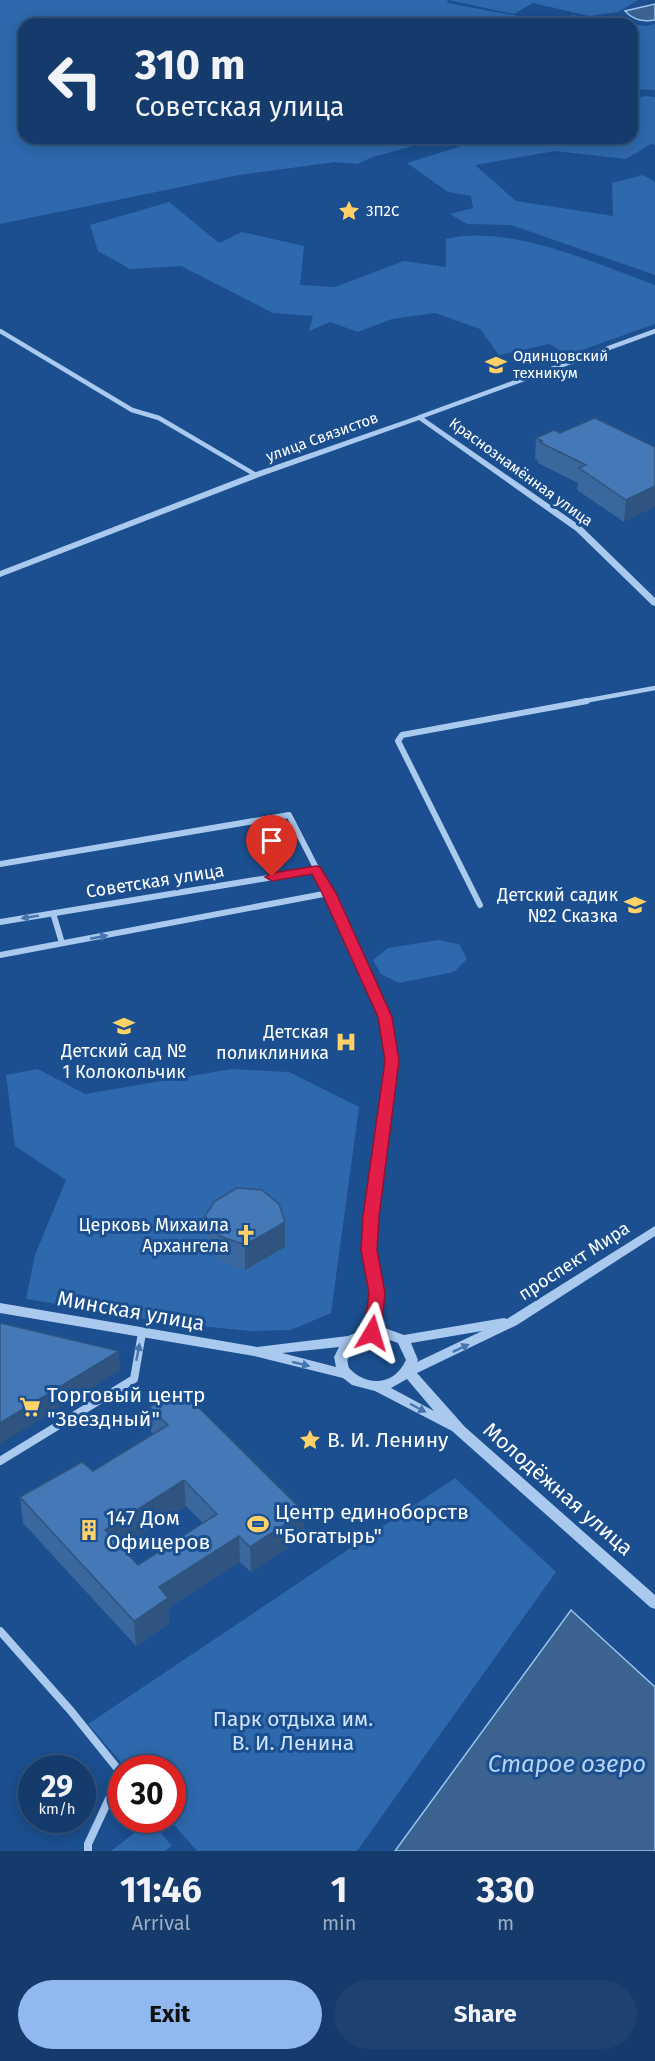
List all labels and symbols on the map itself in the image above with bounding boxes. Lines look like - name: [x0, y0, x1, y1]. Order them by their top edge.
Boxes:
- place icon: 3П2С: [337, 199, 361, 223]
- place label: 3П2С: [366, 202, 400, 220]
- place label: Одинцовский техникум: [513, 347, 608, 382]
- school or university icon: Одинцовский техникум: [484, 353, 508, 377]
- street label: улица Связистов: [264, 408, 380, 466]
- street label: Краснознамённая улица: [446, 414, 596, 530]
- pin: [246, 815, 297, 877]
- street label: Советская улица: [84, 859, 226, 903]
- place label: Детский садик №2 Сказка: [496, 884, 619, 927]
- school or university icon: Детский садик №2 Сказка: [623, 893, 647, 917]
- one-way arrow: [20, 913, 39, 922]
- one-way arrow: [89, 932, 108, 941]
- school or university icon: Детский сад № 1 Колокольчик: [112, 1014, 136, 1038]
- place label: Детская поликлиника: [216, 1021, 329, 1064]
- hospital icon: Детская поликлиника: [334, 1030, 358, 1054]
- place label: Детский сад № 1 Колокольчик: [60, 1040, 187, 1083]
- place label: Церковь Михаила Архангела: [79, 1214, 229, 1257]
- street label: проспект Мира: [514, 1217, 634, 1305]
- church icon: Церковь Михаила Архангела: [234, 1223, 258, 1247]
- street label: Минская улица: [55, 1285, 207, 1337]
- position arrow: [340, 1301, 404, 1365]
- one-way arrow: [133, 1342, 142, 1361]
- one-way arrow: [452, 1343, 470, 1352]
- one-way arrow: [292, 1360, 310, 1370]
- place label: Торговый центр "Звездный": [47, 1382, 206, 1432]
- supermarket icon: Торговый центр "Звездный": [18, 1395, 42, 1419]
- one-way arrow: [410, 1403, 427, 1413]
- street label: Молодёжная улица: [478, 1417, 638, 1561]
- place label: В. И. Ленину: [327, 1427, 449, 1453]
- place icon: В. И. Ленину: [298, 1428, 322, 1452]
- place label: Центр единоборств "Богатырь": [275, 1499, 469, 1549]
- place label: 147 Дом Офицеров: [106, 1505, 210, 1555]
- sports icon: Центр единоборств "Богатырь": [246, 1512, 270, 1536]
- building icon: 147 Дом Офицеров: [77, 1518, 101, 1542]
- park label: Парк отдыха им. В. И. Ленина: [213, 1706, 373, 1756]
- water label: Старое озеро: [488, 1750, 646, 1778]
- speed limit sign: 30: [108, 1755, 186, 1833]

